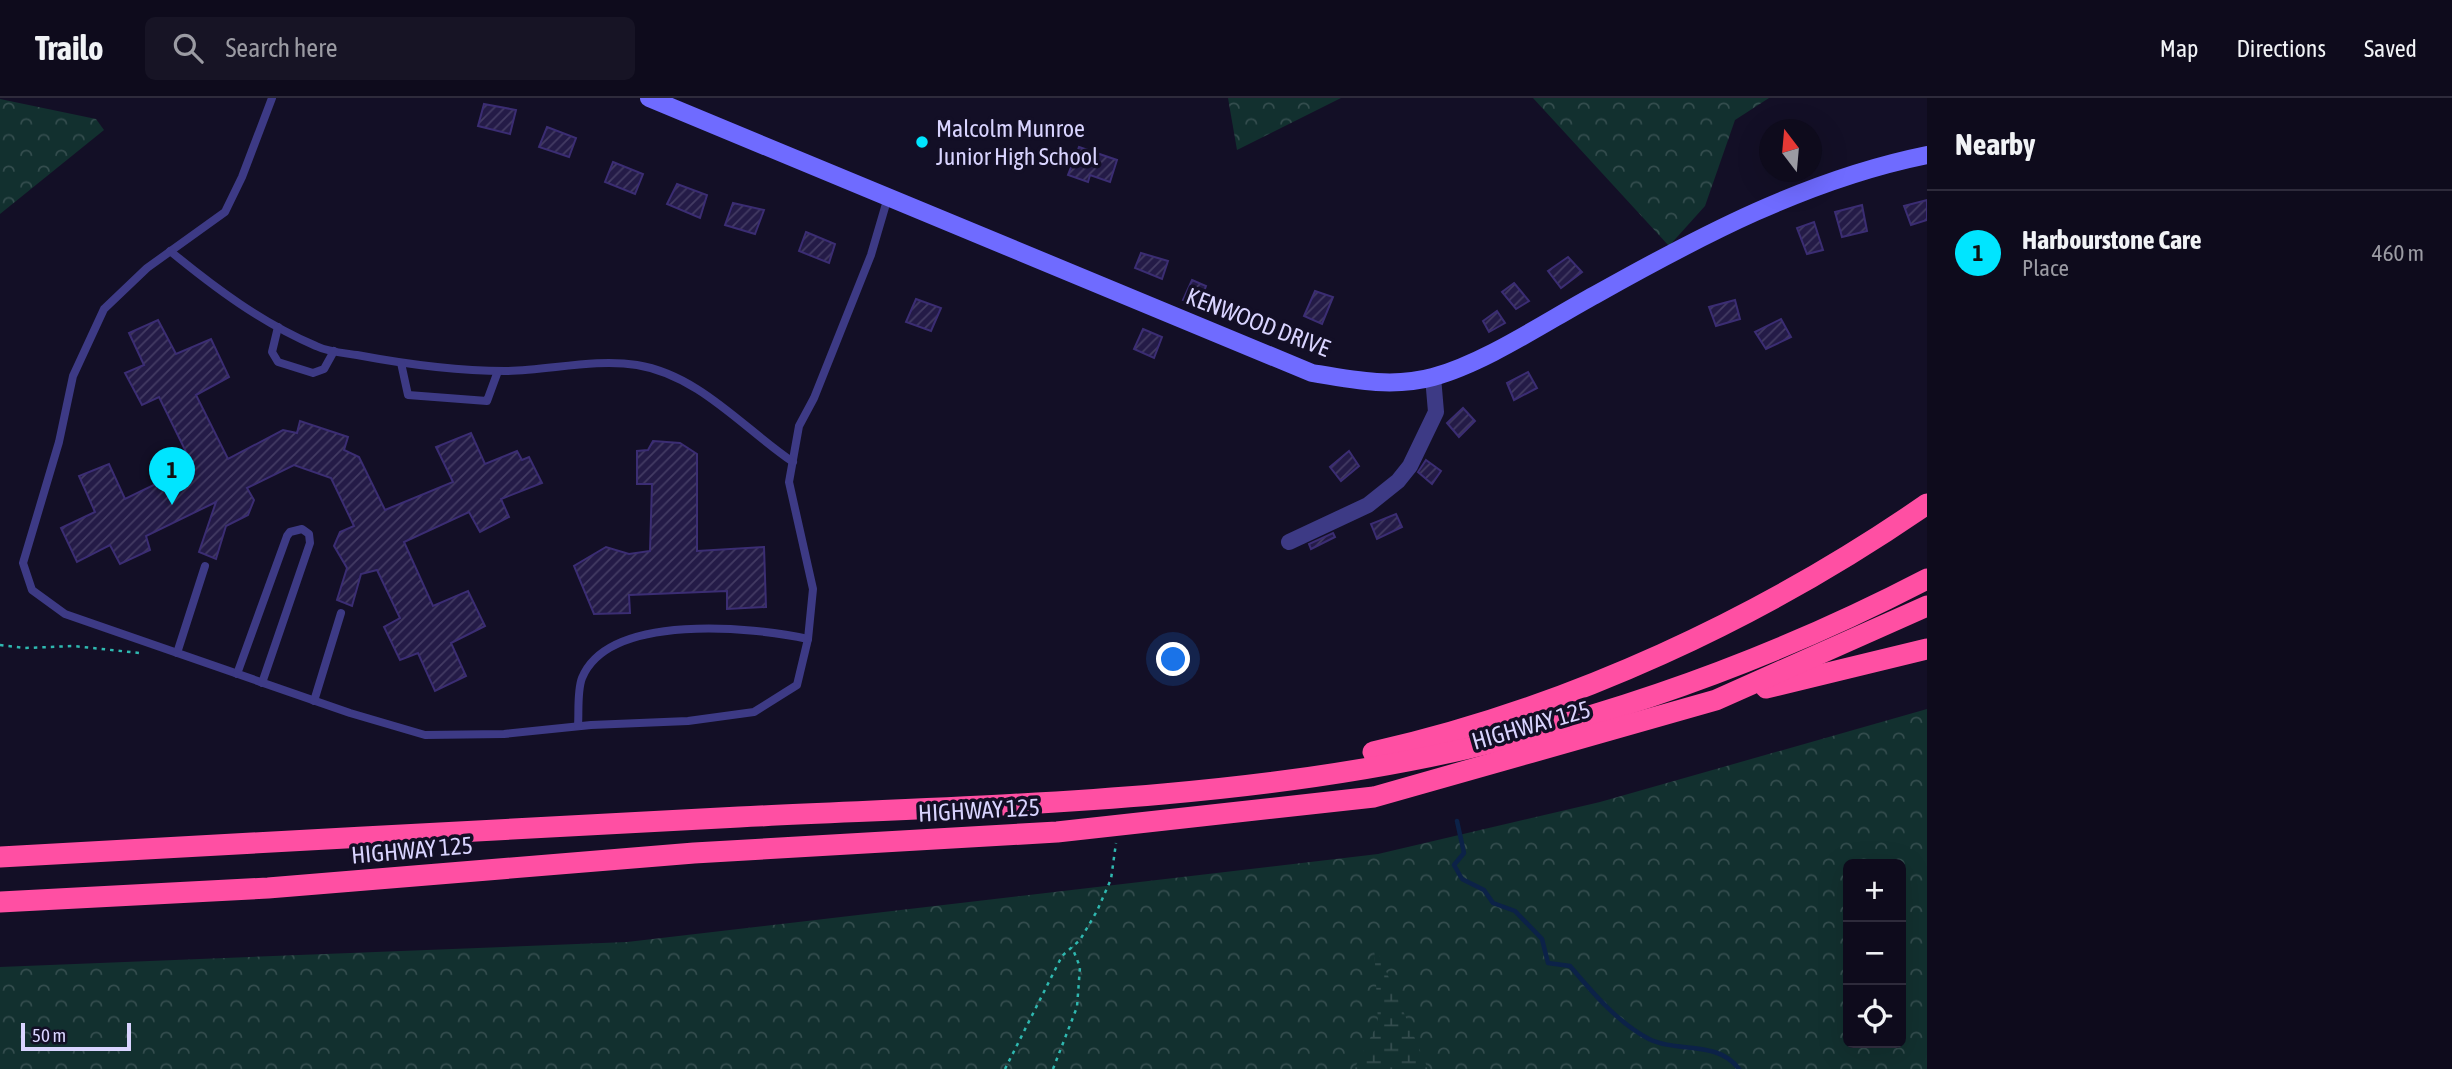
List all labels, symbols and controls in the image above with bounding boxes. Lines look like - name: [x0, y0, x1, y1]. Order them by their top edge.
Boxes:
- search box: [145, 17, 635, 80]
- text: Trailo: [35, 29, 103, 67]
- icon: search: [169, 29, 207, 67]
- text: Search here: [225, 33, 338, 63]
- text: Map: [2160, 35, 2198, 62]
- text: Directions: [2236, 35, 2326, 62]
- text: Saved: [2364, 35, 2417, 62]
- place label: Malcolm Munroe Junior High School: [936, 115, 1099, 170]
- north arrow: [1759, 119, 1822, 182]
- text: Nearby: [1955, 127, 2035, 161]
- marker: Malcolm Munroe Junior High School: [914, 134, 930, 150]
- text: Harbourstone Care: [2022, 225, 2202, 255]
- text: 1: [1973, 240, 1983, 266]
- text: 460 m: [2372, 240, 2424, 266]
- text: Place: [2022, 255, 2069, 281]
- street label: KENWOOD DRIVE: [1182, 282, 1334, 362]
- pin: 1: [149, 447, 195, 505]
- your location: [1156, 642, 1190, 676]
- street label: HIGHWAY 125: [1469, 695, 1593, 755]
- street label: HIGHWAY 125: [917, 793, 1041, 827]
- street label: HIGHWAY 125: [350, 831, 474, 869]
- map controls: [1843, 859, 1906, 1048]
- button: +: [1843, 859, 1906, 922]
- button: −: [1843, 922, 1906, 985]
- button: locate: [1843, 985, 1906, 1048]
- scale bar: [21, 1020, 131, 1052]
- text: 50 m: [32, 1024, 66, 1046]

